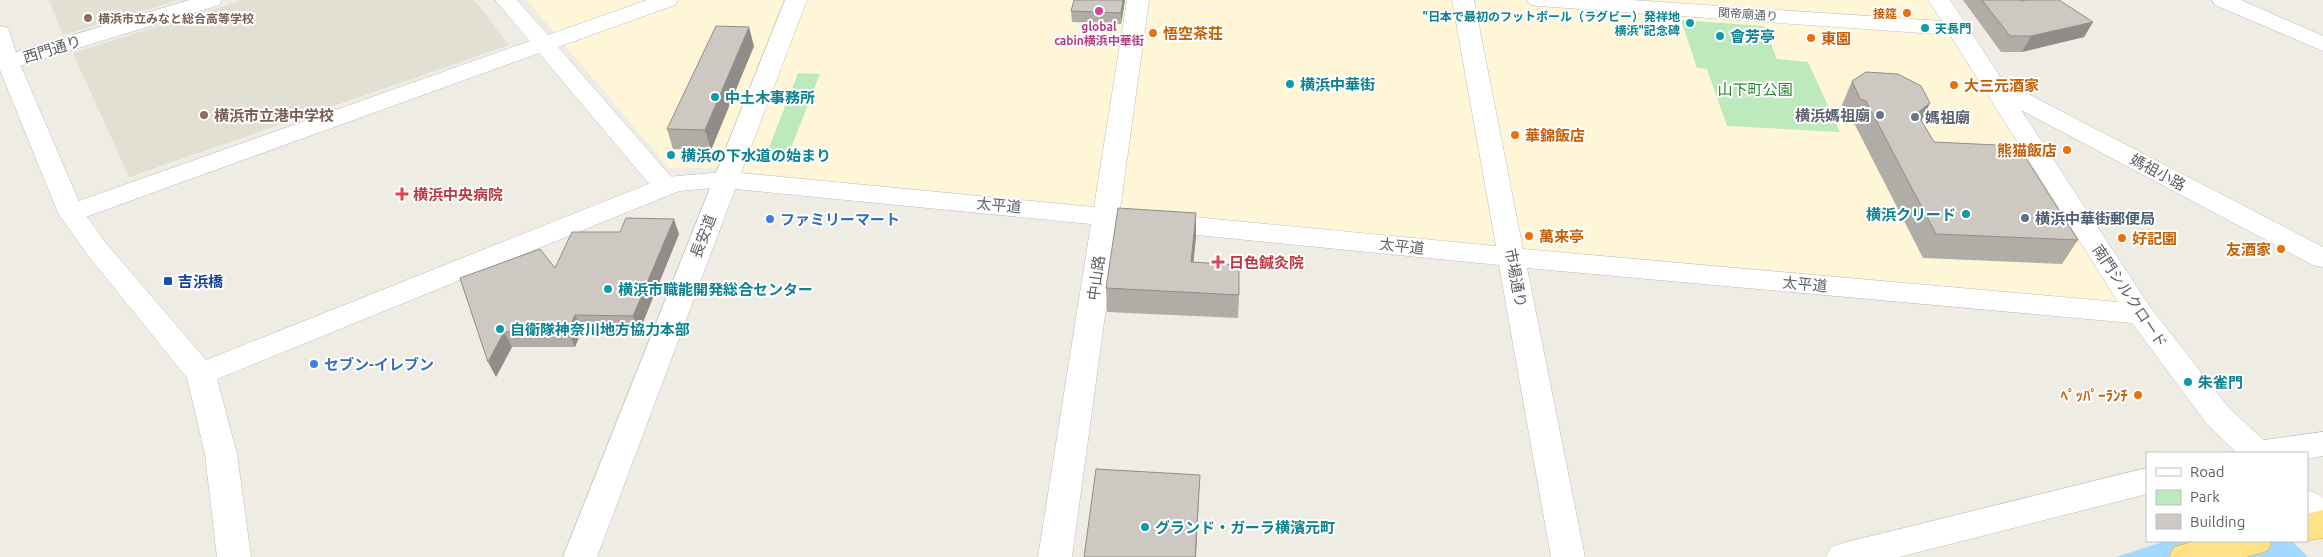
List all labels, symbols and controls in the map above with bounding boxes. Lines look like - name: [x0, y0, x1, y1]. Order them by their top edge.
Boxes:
- marker: global cabin横浜中華街: [1093, 5, 1105, 17]
- street label: 関帝廟通り: [1718, 5, 1778, 23]
- place label: 接筵: [1873, 7, 1897, 20]
- marker: 接筵: [1901, 7, 1913, 19]
- place label: "日本で最初のフットボール（ラグビー）発祥地 横浜"記念碑: [1423, 10, 1680, 37]
- marker: 横浜市立みなと総合高等学校: [82, 12, 94, 24]
- place label: 横浜市立みなと総合高等学校: [98, 12, 254, 25]
- marker: "日本で最初のフットボール（ラグビー）発祥地 横浜"記念碑: [1684, 17, 1696, 29]
- place label: global cabin横浜中華街: [1054, 20, 1144, 47]
- marker: 天長門: [1919, 22, 1931, 34]
- place label: 天長門: [1935, 22, 1971, 35]
- place label: 悟空茶荘: [1163, 25, 1223, 42]
- marker: 悟空茶荘: [1147, 27, 1159, 39]
- place label: 會芳亭: [1730, 28, 1775, 45]
- marker: 會芳亭: [1714, 30, 1726, 42]
- place label: 東園: [1821, 30, 1851, 47]
- street label: 西門通り: [21, 32, 83, 66]
- marker: 東園: [1805, 32, 1817, 44]
- place label: 横浜中華街: [1300, 76, 1375, 93]
- place label: 大三元酒家: [1964, 77, 2039, 94]
- marker: 横浜中華街: [1284, 78, 1296, 90]
- marker: 大三元酒家: [1948, 79, 1960, 91]
- park label: 山下町公園: [1717, 81, 1793, 98]
- place label: 中土木事務所: [725, 89, 815, 106]
- marker: 中土木事務所: [709, 91, 721, 103]
- place label: 横浜市立港中学校: [214, 107, 334, 124]
- place label: 横浜媽祖廟: [1795, 107, 1870, 124]
- marker: 横浜市立港中学校: [198, 109, 210, 121]
- marker: 横浜媽祖廟: [1874, 109, 1886, 121]
- place label: 媽祖廟: [1925, 109, 1970, 126]
- marker: 媽祖廟: [1909, 111, 1921, 123]
- place label: 華錦飯店: [1525, 127, 1585, 144]
- marker: 華錦飯店: [1509, 129, 1521, 141]
- place label: 熊猫飯店: [1997, 142, 2057, 159]
- marker: 熊猫飯店: [2061, 144, 2073, 156]
- place label: 横浜の下水道の始まり: [681, 147, 831, 164]
- marker: 横浜の下水道の始まり: [665, 149, 677, 161]
- street label: 媽祖小路: [2128, 150, 2188, 194]
- place label: 横浜中央病院: [413, 186, 503, 203]
- marker: 横浜中央病院: [395, 187, 409, 201]
- street label: 太平道: [976, 195, 1022, 215]
- place label: 横浜クリード: [1866, 206, 1956, 223]
- marker: 横浜クリード: [1960, 208, 1972, 220]
- place label: 横浜中華街郵便局: [2035, 210, 2155, 227]
- place label: ファミリーマート: [780, 211, 900, 228]
- street label: 長安道: [687, 212, 719, 260]
- marker: 横浜中華街郵便局: [2019, 212, 2031, 224]
- marker: ファミリーマート: [764, 213, 776, 225]
- place label: 萬来亭: [1539, 228, 1584, 245]
- marker: 萬来亭: [1523, 230, 1535, 242]
- place label: 好記園: [2132, 230, 2177, 247]
- marker: 好記園: [2116, 232, 2128, 244]
- street label: 太平道: [1379, 235, 1425, 257]
- street label: 南門シルクロード: [2089, 241, 2171, 351]
- place label: 友酒家: [2226, 241, 2271, 258]
- marker: 友酒家: [2275, 243, 2287, 255]
- street label: 市場通り: [1502, 247, 1530, 309]
- place label: 日色鍼灸院: [1229, 254, 1304, 271]
- street label: 中山路: [1084, 255, 1108, 301]
- marker: 日色鍼灸院: [1211, 255, 1225, 269]
- place label: 吉浜橋: [178, 273, 224, 290]
- street label: 太平道: [1782, 274, 1828, 294]
- marker: 吉浜橋: [162, 275, 174, 287]
- place label: 横浜市職能開発総合センター: [618, 281, 813, 298]
- marker: 横浜市職能開発総合センター: [602, 283, 614, 295]
- place label: 自衛隊神奈川地方協力本部: [510, 321, 690, 338]
- marker: 自衛隊神奈川地方協力本部: [494, 323, 506, 335]
- place label: セブン-イレブン: [324, 356, 434, 373]
- marker: セブン-イレブン: [308, 358, 320, 370]
- place label: 朱雀門: [2198, 374, 2243, 391]
- marker: 朱雀門: [2182, 376, 2194, 388]
- place label: ﾍﾟｯﾊﾟｰﾗﾝﾁ: [2060, 387, 2128, 404]
- marker: ﾍﾟｯﾊﾟｰﾗﾝﾁ: [2132, 389, 2144, 401]
- legend: [2146, 452, 2308, 542]
- text: Road: [2190, 463, 2225, 480]
- text: Park: [2190, 488, 2220, 505]
- text: Building: [2190, 513, 2245, 530]
- place label: グランド・ガーラ横濱元町: [1155, 519, 1335, 536]
- marker: グランド・ガーラ横濱元町: [1139, 521, 1151, 533]

